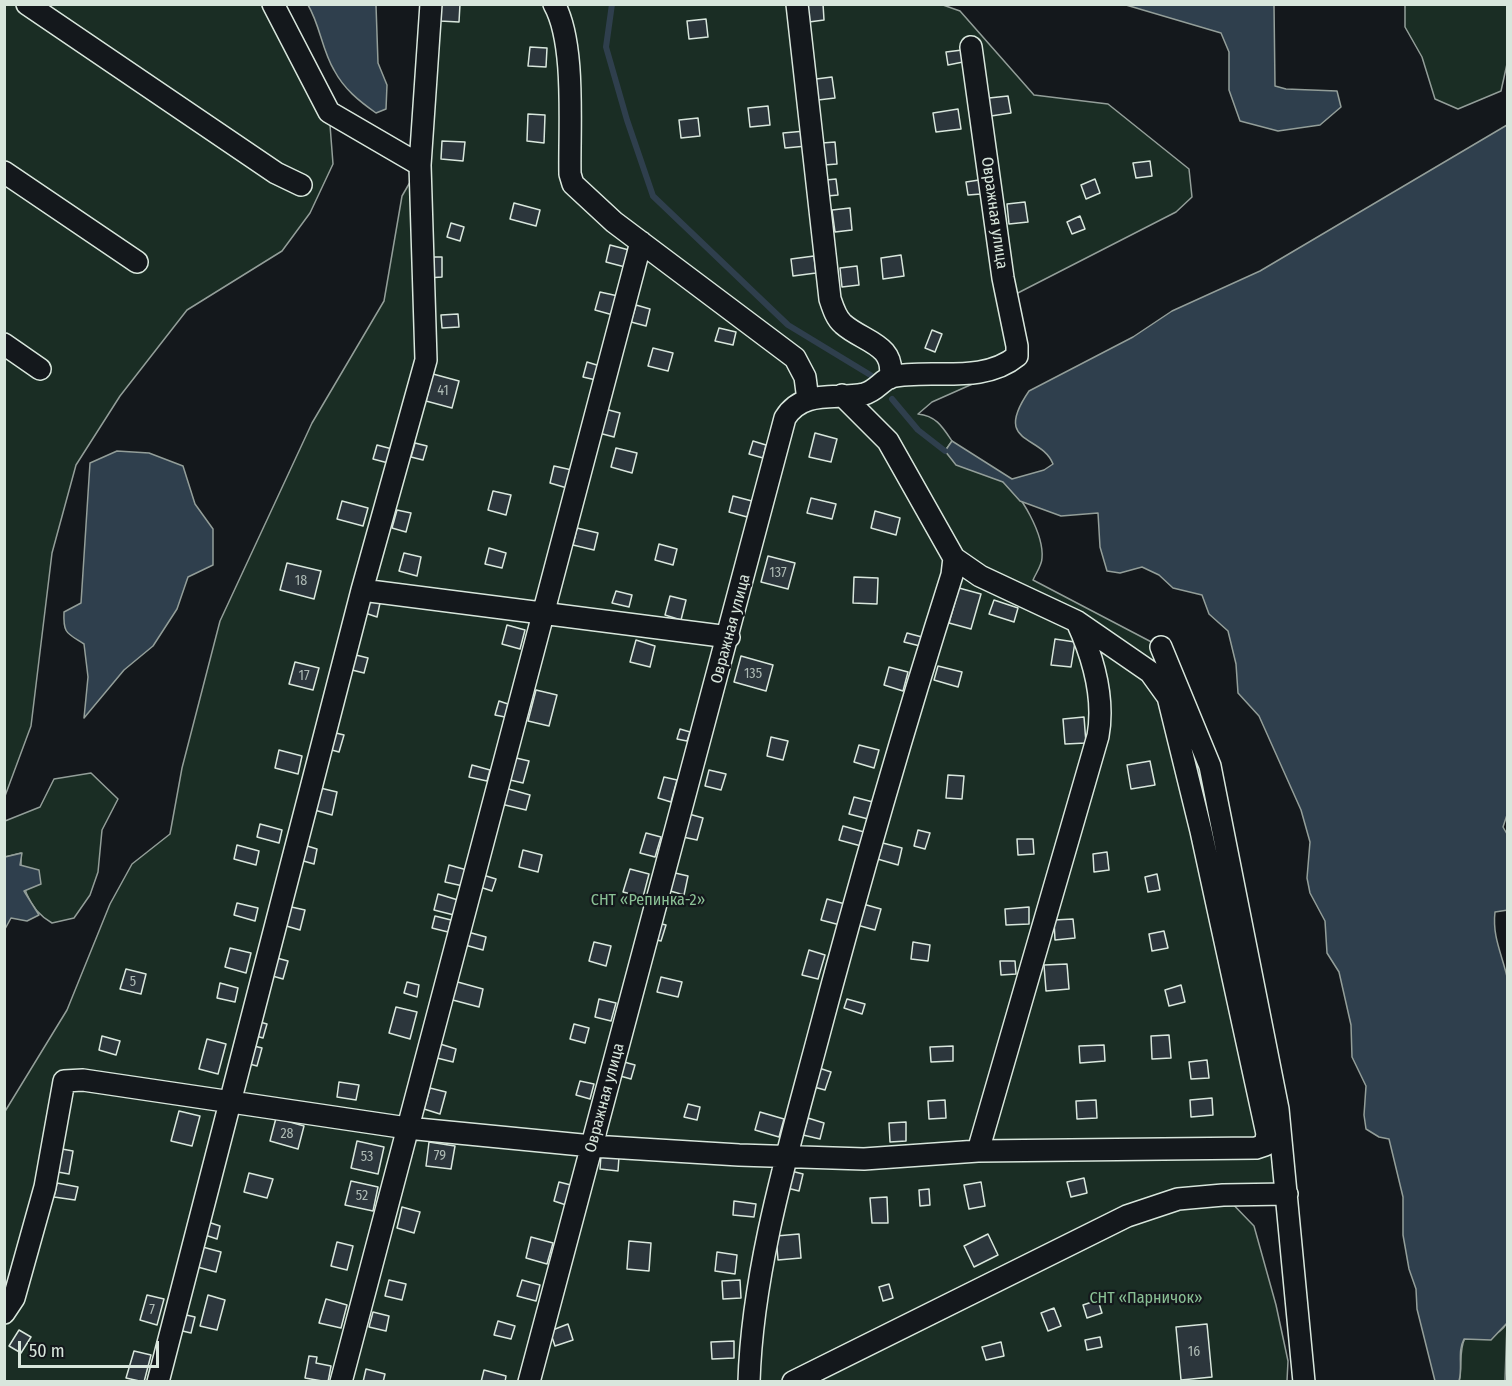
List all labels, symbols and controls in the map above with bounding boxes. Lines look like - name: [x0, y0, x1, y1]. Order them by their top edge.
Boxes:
- street label: Овражная улица: [977, 156, 1011, 270]
- house number: 41: [437, 383, 449, 399]
- house number: 137: [769, 565, 787, 581]
- street label: Овражная улица: [707, 572, 755, 686]
- house number: 18: [295, 573, 307, 589]
- house number: 135: [744, 666, 762, 682]
- house number: 17: [298, 668, 310, 684]
- park label: СНТ «Репинка-2»: [591, 891, 705, 911]
- house number: 5: [130, 974, 136, 990]
- street label: Овражная улица: [581, 1041, 629, 1155]
- house number: 28: [280, 1126, 294, 1142]
- house number: 79: [434, 1148, 446, 1164]
- house number: 53: [361, 1149, 373, 1165]
- house number: 52: [356, 1188, 368, 1204]
- park label: СНТ «Парничок»: [1089, 1289, 1203, 1309]
- house number: 7: [149, 1302, 155, 1318]
- scale bar: [21, 1329, 162, 1367]
- text: 50 m: [29, 1340, 65, 1362]
- house number: 16: [1188, 1344, 1200, 1360]

